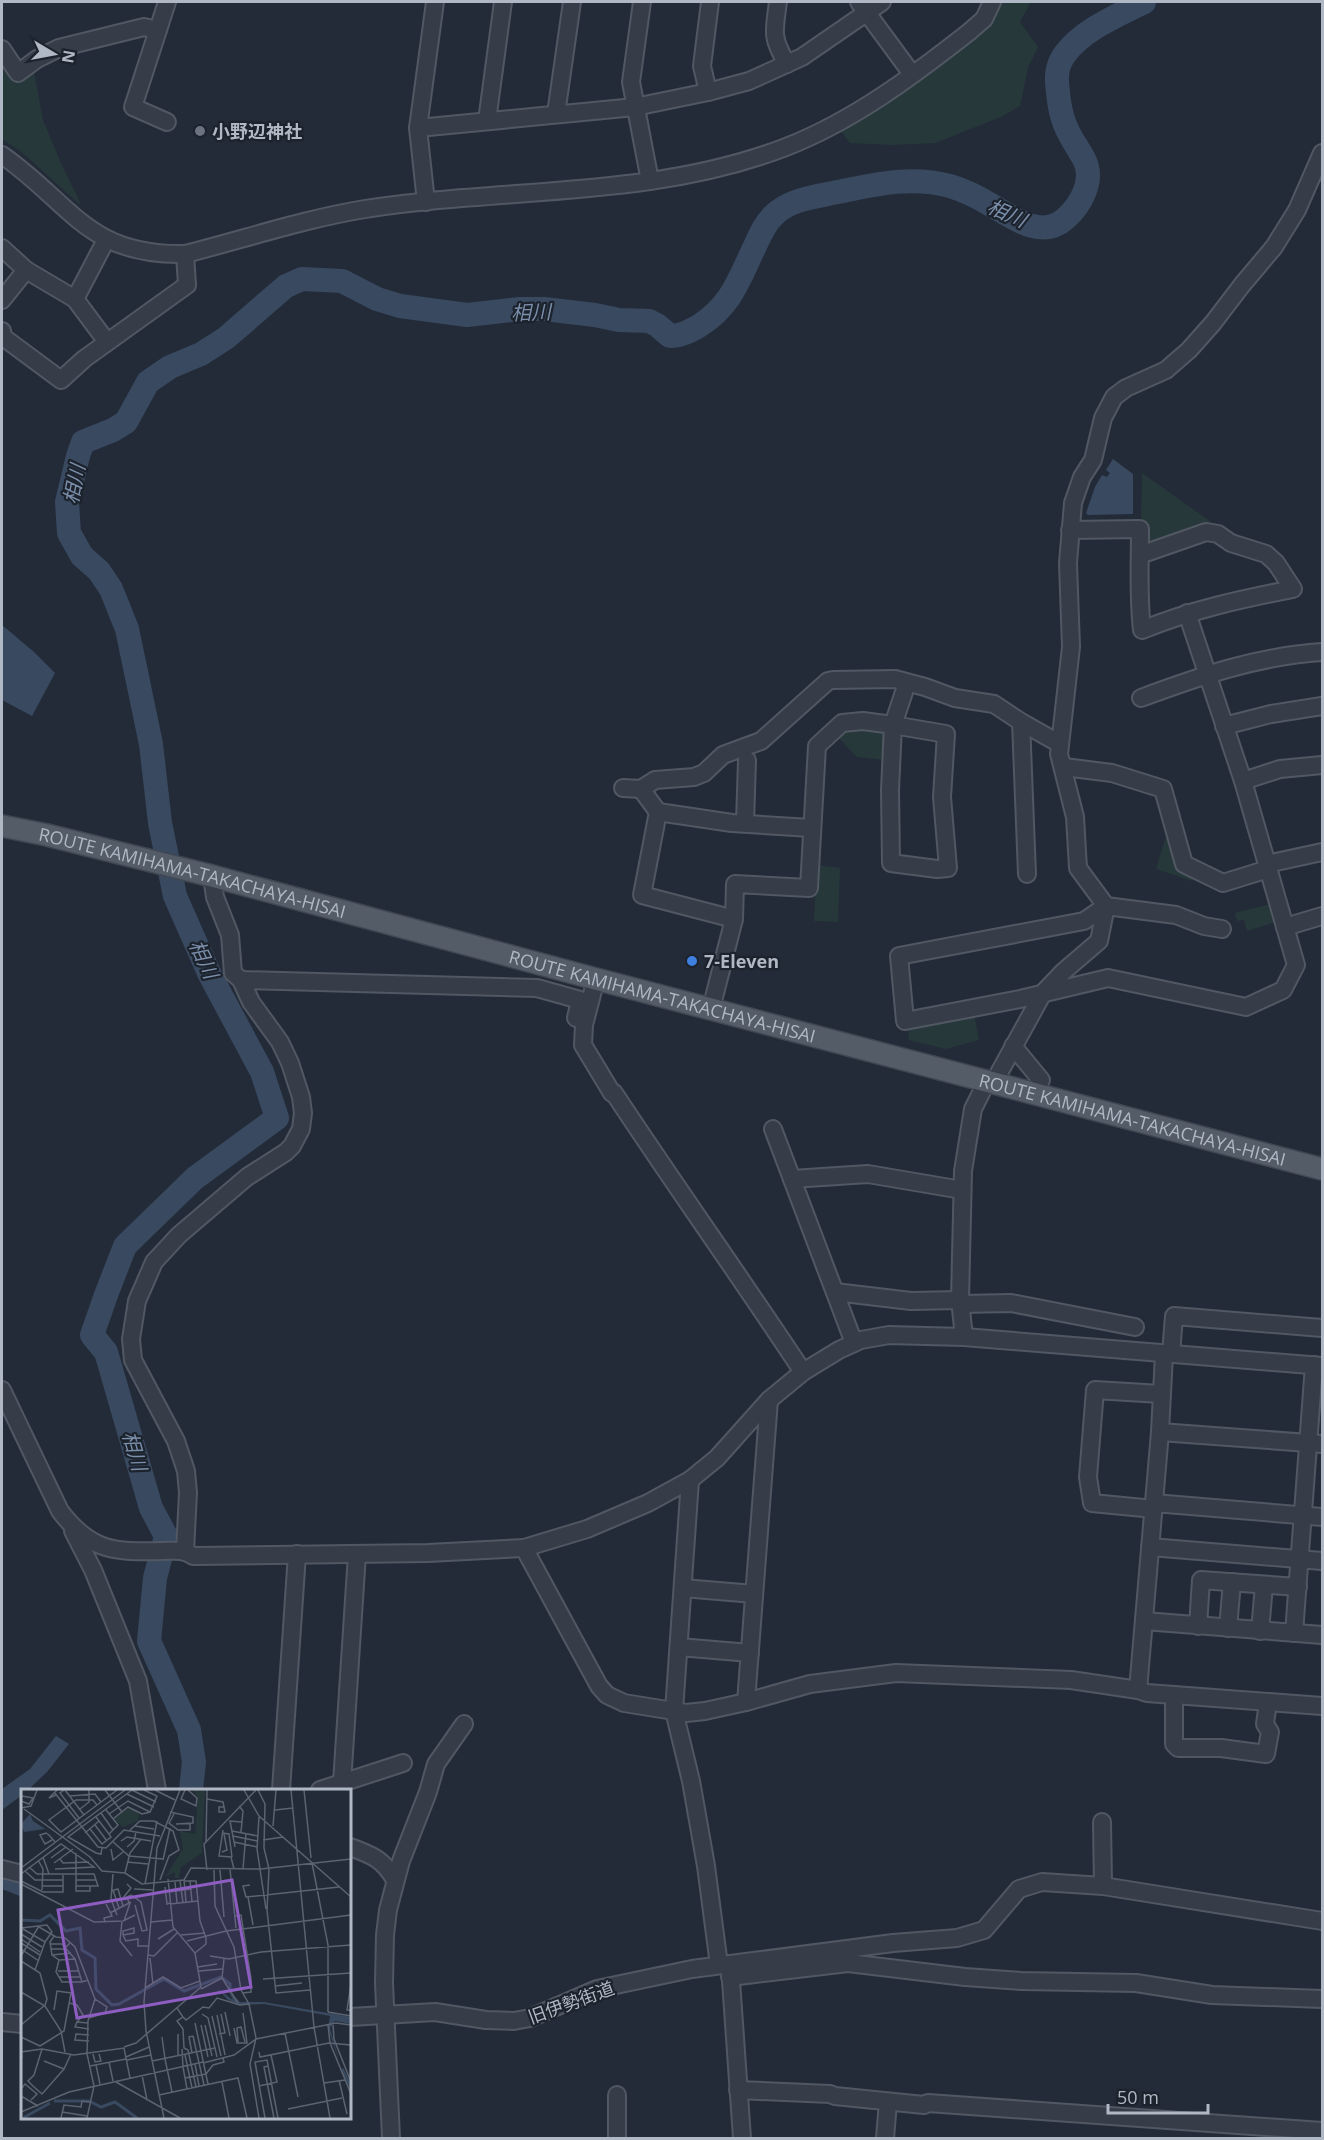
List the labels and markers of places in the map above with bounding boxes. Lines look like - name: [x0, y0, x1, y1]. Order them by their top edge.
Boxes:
- place label: 小野辺神社: [212, 119, 302, 143]
- marker: 小野辺神社: [193, 124, 207, 138]
- place label: 7-Eleven: [704, 949, 779, 973]
- marker: 7-Eleven: [685, 954, 699, 968]

